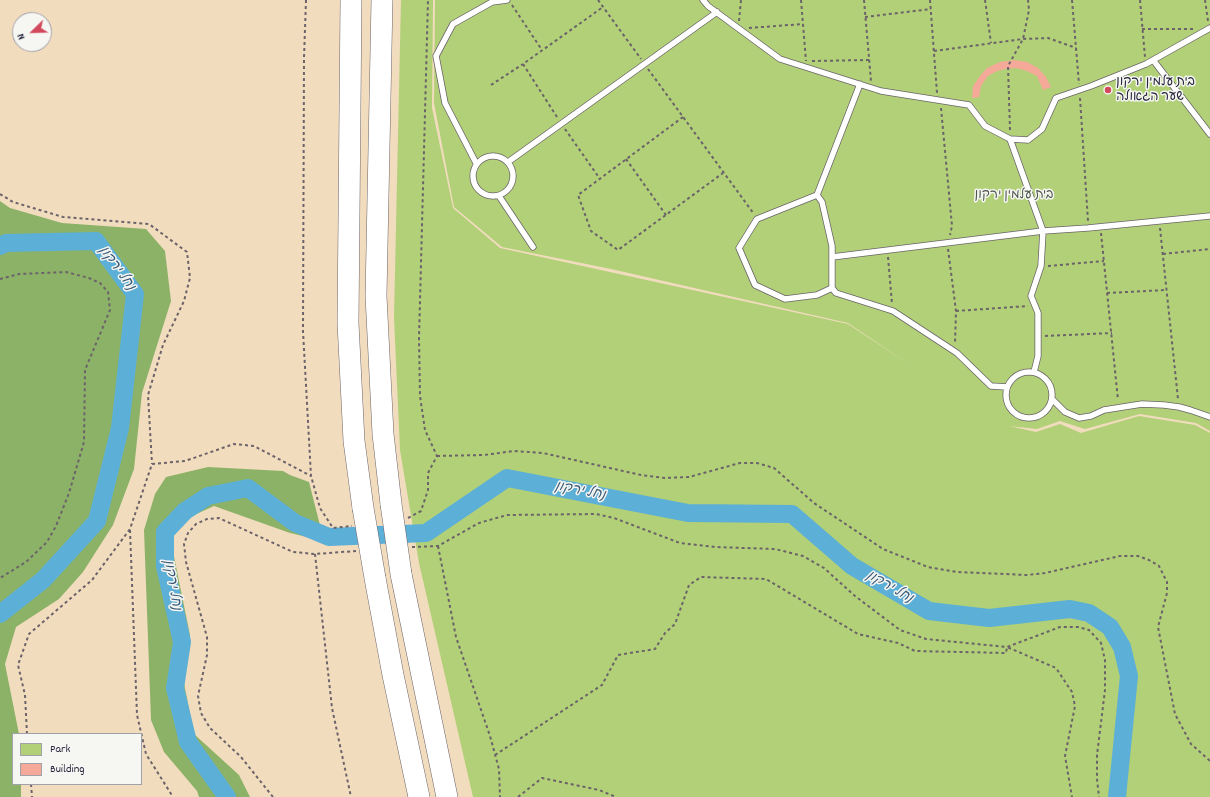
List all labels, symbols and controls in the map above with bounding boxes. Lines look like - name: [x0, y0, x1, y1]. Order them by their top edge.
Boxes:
- north arrow: [12, 12, 52, 52]
- text: N: [13, 31, 30, 42]
- place label: בית עלמין ירקון שער הגאולה: [1116, 75, 1195, 106]
- marker: בית עלמין ירקון שער הגאולה: [1103, 85, 1113, 95]
- park label: בית עלמין ירקון: [975, 188, 1053, 204]
- water label: נחל ירקון: [94, 243, 138, 295]
- water label: נחל ירקון: [553, 479, 607, 505]
- water label: נחל ירקון: [158, 558, 184, 612]
- water label: נחל ירקון: [863, 568, 915, 608]
- legend: [12, 733, 142, 785]
- text: Park: [50, 741, 70, 758]
- text: Building: [50, 761, 85, 778]

